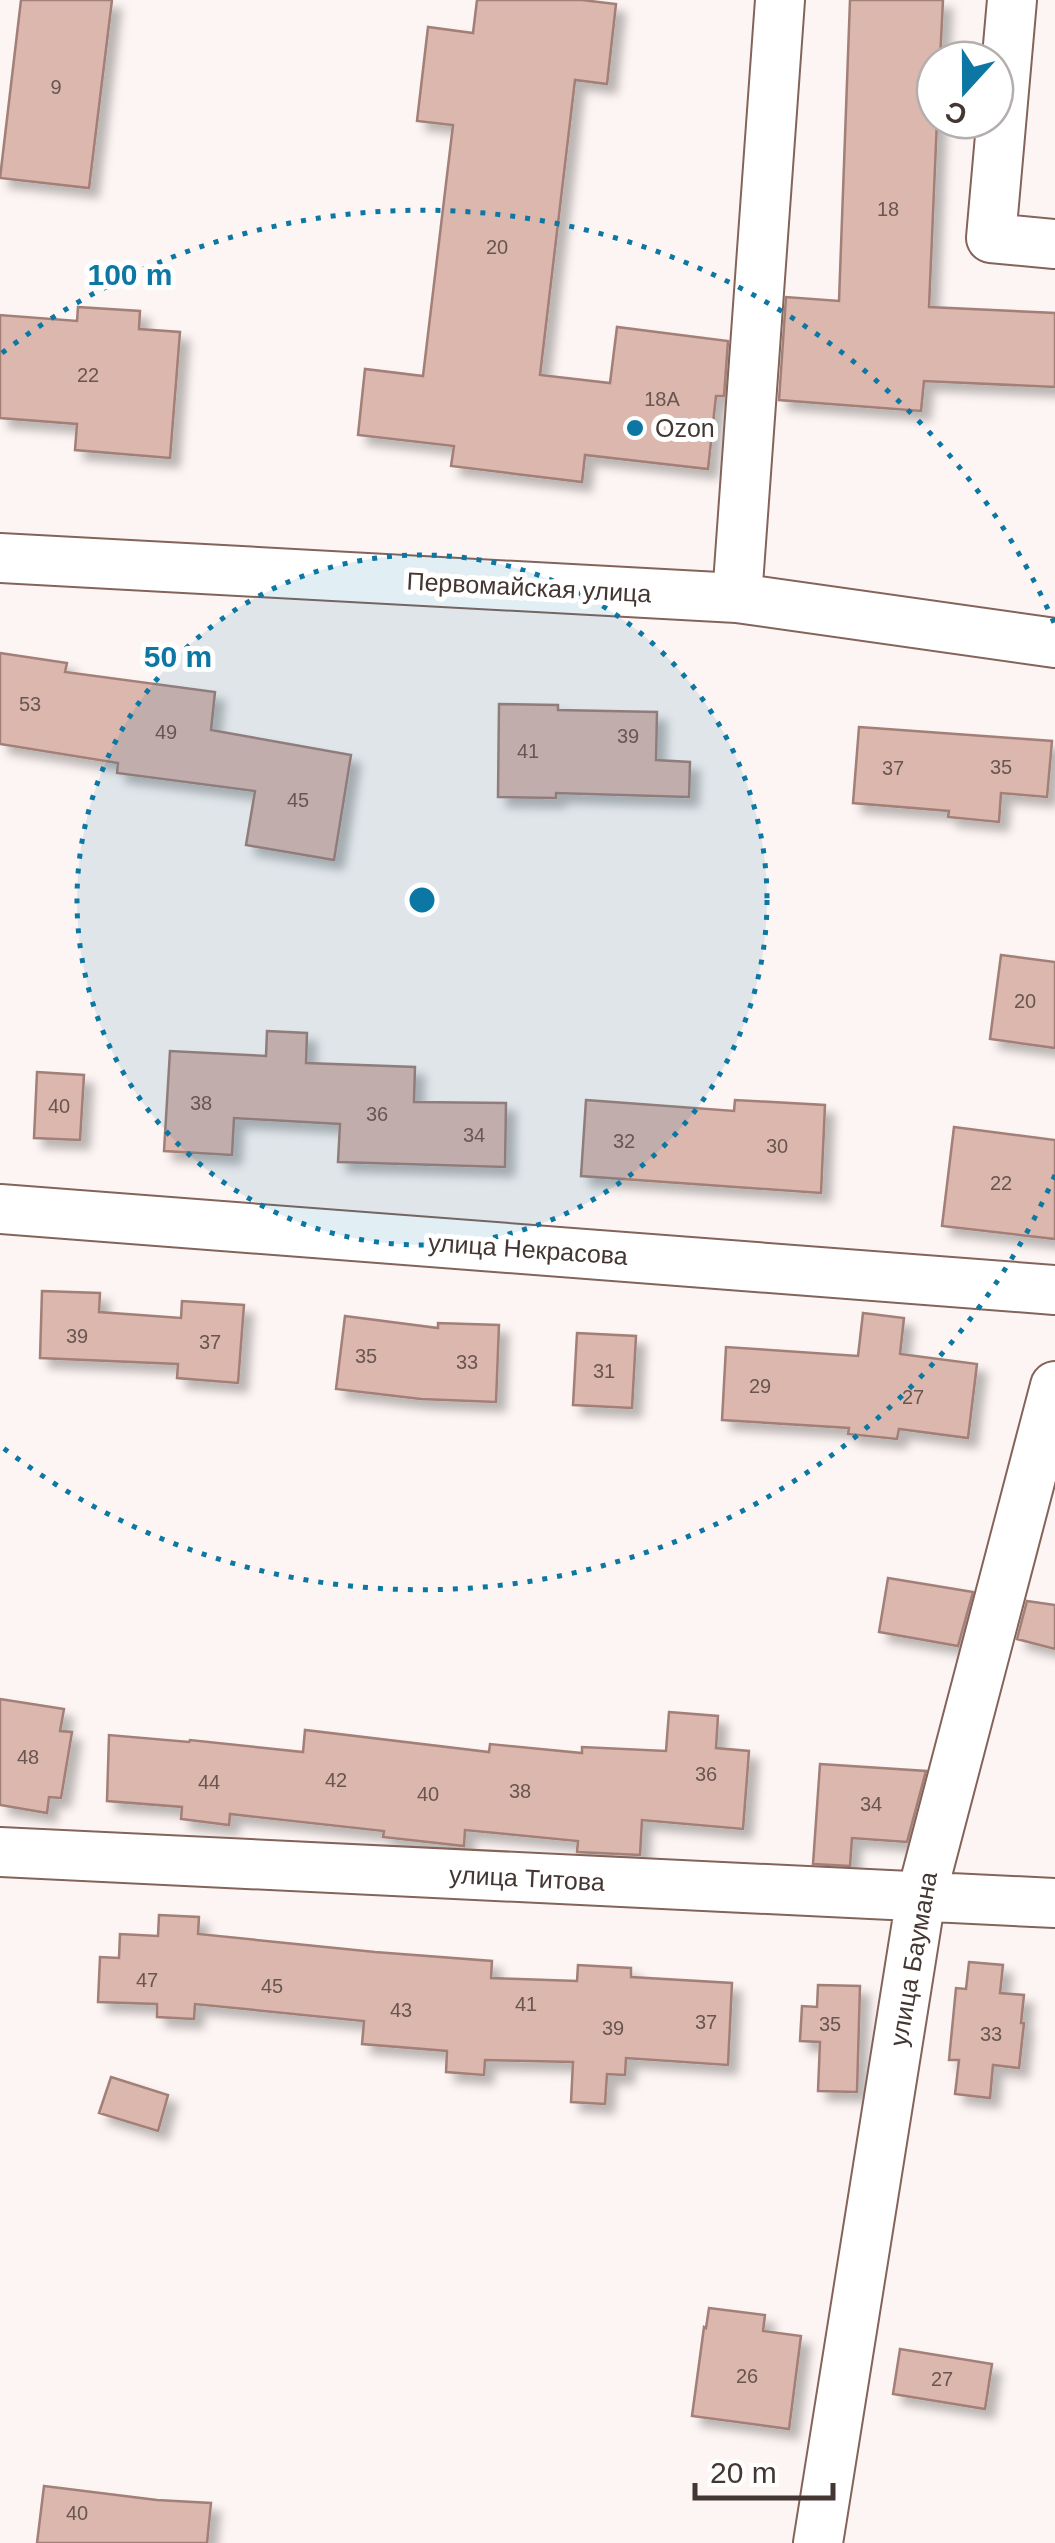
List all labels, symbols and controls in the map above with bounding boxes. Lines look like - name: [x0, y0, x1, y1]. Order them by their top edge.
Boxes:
- north arrow: [915, 40, 1015, 140]
- house number: 9: [50, 76, 62, 98]
- text: С: [941, 95, 971, 131]
- house number: 18: [877, 198, 899, 220]
- house number: 20: [486, 236, 508, 258]
- text: 100 m: [87, 258, 173, 291]
- house number: 22: [77, 364, 99, 386]
- house number: 18А: [644, 388, 680, 410]
- place label: Ozon: [655, 414, 715, 442]
- marker: Ozon: [624, 417, 646, 439]
- street label: Первомайская улица: [406, 567, 652, 607]
- text: 50 m: [144, 640, 212, 673]
- house number: 53: [19, 693, 41, 715]
- house number: 49: [155, 721, 177, 743]
- house number: 39: [617, 725, 639, 747]
- house number: 41: [517, 740, 539, 762]
- house number: 35: [990, 756, 1012, 778]
- house number: 37: [882, 757, 904, 779]
- house number: 45: [287, 789, 309, 811]
- centre of rings: [404, 882, 440, 918]
- house number: 20: [1014, 990, 1036, 1012]
- house number: 38: [190, 1092, 212, 1114]
- house number: 40: [48, 1095, 70, 1117]
- house number: 36: [366, 1103, 388, 1125]
- house number: 34: [463, 1124, 485, 1146]
- house number: 32: [613, 1130, 635, 1152]
- house number: 30: [766, 1135, 788, 1157]
- house number: 22: [990, 1172, 1012, 1194]
- street label: улица Некрасова: [427, 1228, 629, 1270]
- house number: 39: [66, 1325, 88, 1347]
- house number: 37: [199, 1331, 221, 1353]
- house number: 35: [355, 1345, 377, 1367]
- house number: 33: [456, 1351, 478, 1373]
- house number: 31: [593, 1360, 615, 1382]
- house number: 29: [749, 1375, 771, 1397]
- house number: 27: [902, 1386, 924, 1408]
- house number: 48: [17, 1746, 39, 1768]
- house number: 36: [695, 1763, 717, 1785]
- house number: 42: [325, 1769, 347, 1791]
- house number: 44: [198, 1771, 220, 1793]
- house number: 38: [509, 1780, 531, 1802]
- house number: 40: [417, 1783, 439, 1805]
- house number: 34: [860, 1793, 882, 1815]
- street label: улица Титова: [448, 1860, 606, 1896]
- street label: улица Баумана: [884, 1869, 942, 2048]
- house number: 47: [136, 1969, 158, 1991]
- house number: 45: [261, 1975, 283, 1997]
- house number: 41: [515, 1993, 537, 2015]
- house number: 43: [390, 1999, 412, 2021]
- house number: 37: [695, 2011, 717, 2033]
- house number: 35: [819, 2013, 841, 2035]
- house number: 39: [602, 2017, 624, 2039]
- house number: 33: [980, 2023, 1002, 2045]
- house number: 26: [736, 2365, 758, 2387]
- house number: 27: [931, 2368, 953, 2390]
- scale bar: [695, 2438, 832, 2500]
- text: 20 m: [710, 2456, 777, 2489]
- house number: 40: [66, 2502, 88, 2524]

